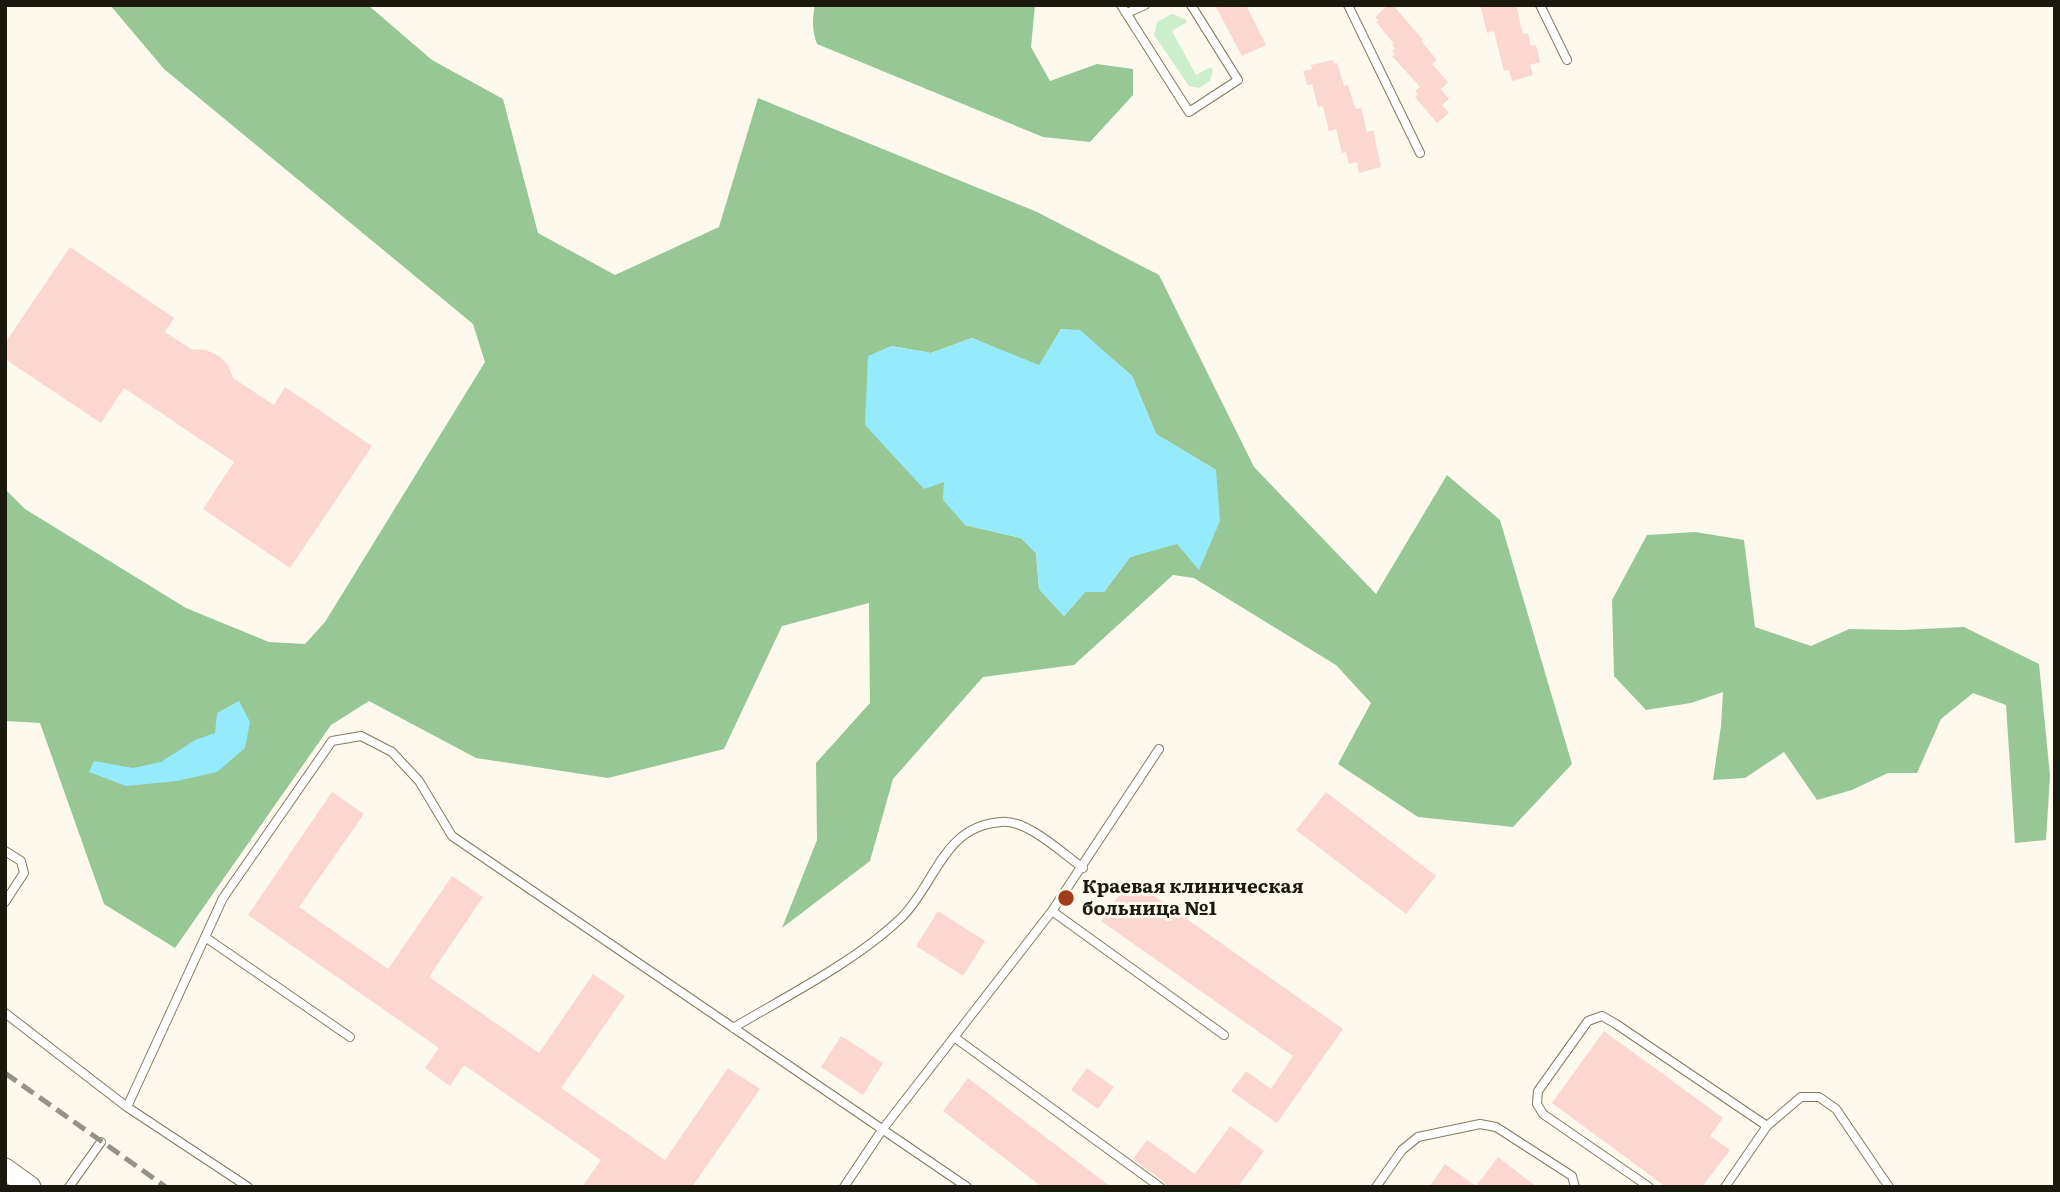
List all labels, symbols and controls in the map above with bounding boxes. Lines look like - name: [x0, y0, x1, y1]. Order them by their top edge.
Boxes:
- place label: Краевая клиническая больница №1: [1082, 876, 1304, 920]
- marker: Краевая клиническая больница №1: [1056, 888, 1076, 908]

